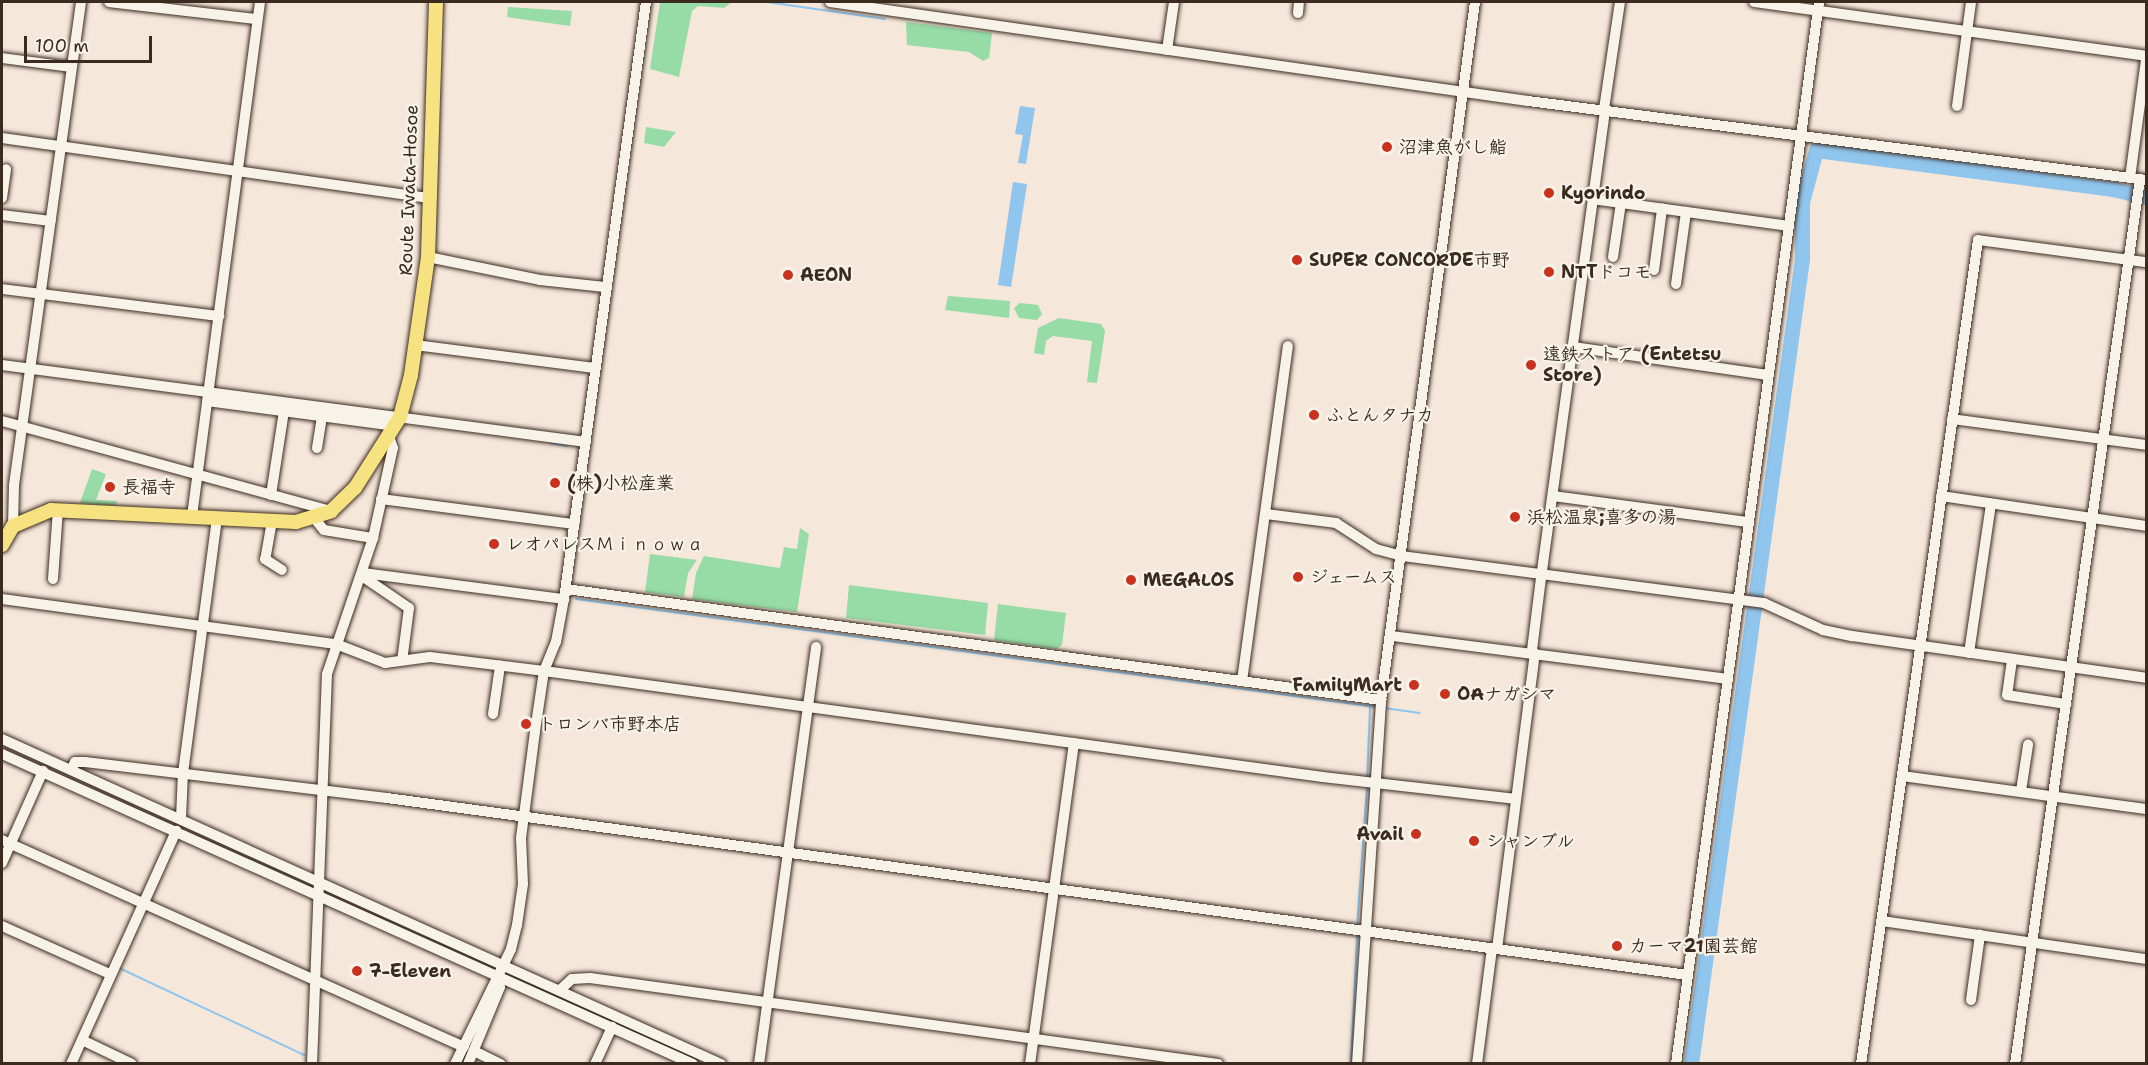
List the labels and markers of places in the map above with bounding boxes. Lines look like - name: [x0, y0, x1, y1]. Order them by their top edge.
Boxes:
- place label: 沼津魚がし鮨: [1399, 136, 1507, 158]
- marker: 沼津魚がし鮨: [1380, 140, 1394, 154]
- place label: Kyorindo: [1561, 182, 1645, 204]
- marker: Kyorindo: [1542, 186, 1556, 200]
- place label: SUPER CONCORDE市野: [1309, 249, 1510, 271]
- marker: SUPER CONCORDE市野: [1290, 253, 1304, 267]
- place label: NTTドコモ: [1561, 261, 1651, 283]
- place label: AEON: [800, 264, 852, 286]
- marker: NTTドコモ: [1542, 265, 1556, 279]
- marker: AEON: [781, 268, 795, 282]
- place label: 遠鉄ストア (Entetsu Store): [1543, 344, 1719, 386]
- marker: 遠鉄ストア (Entetsu Store): [1524, 358, 1538, 372]
- place label: ふとんタナカ: [1326, 404, 1434, 426]
- marker: ふとんタナカ: [1307, 408, 1321, 422]
- place label: (株)小松産業: [567, 472, 674, 494]
- place label: 長福寺: [122, 476, 176, 498]
- marker: (株)小松産業: [548, 476, 562, 490]
- marker: 長福寺: [103, 480, 117, 494]
- place label: 浜松温泉;喜多の湯: [1527, 506, 1677, 528]
- marker: 浜松温泉;喜多の湯: [1508, 510, 1522, 524]
- place label: レオパレスＭｉｎｏｗａ: [506, 533, 704, 555]
- marker: レオパレスＭｉｎｏｗａ: [487, 537, 501, 551]
- place label: ジェームス: [1310, 566, 1399, 588]
- place label: MEGALOS: [1143, 569, 1234, 591]
- marker: ジェームス: [1291, 570, 1305, 584]
- marker: MEGALOS: [1124, 573, 1138, 587]
- place label: FamilyMart: [1292, 674, 1402, 696]
- marker: FamilyMart: [1407, 678, 1421, 692]
- place label: OAナガシマ: [1457, 683, 1556, 705]
- marker: OAナガシマ: [1438, 687, 1452, 701]
- place label: トロンバ市野本店: [538, 713, 682, 735]
- marker: トロンバ市野本店: [519, 717, 533, 731]
- place label: Avail: [1356, 823, 1404, 845]
- marker: Avail: [1409, 827, 1423, 841]
- place label: シャンブル: [1486, 830, 1576, 852]
- marker: シャンブル: [1467, 834, 1481, 848]
- place label: カーマ21園芸館: [1629, 935, 1757, 957]
- marker: カーマ21園芸館: [1610, 939, 1624, 953]
- place label: 7-Eleven: [369, 960, 451, 982]
- marker: 7-Eleven: [350, 964, 364, 978]

